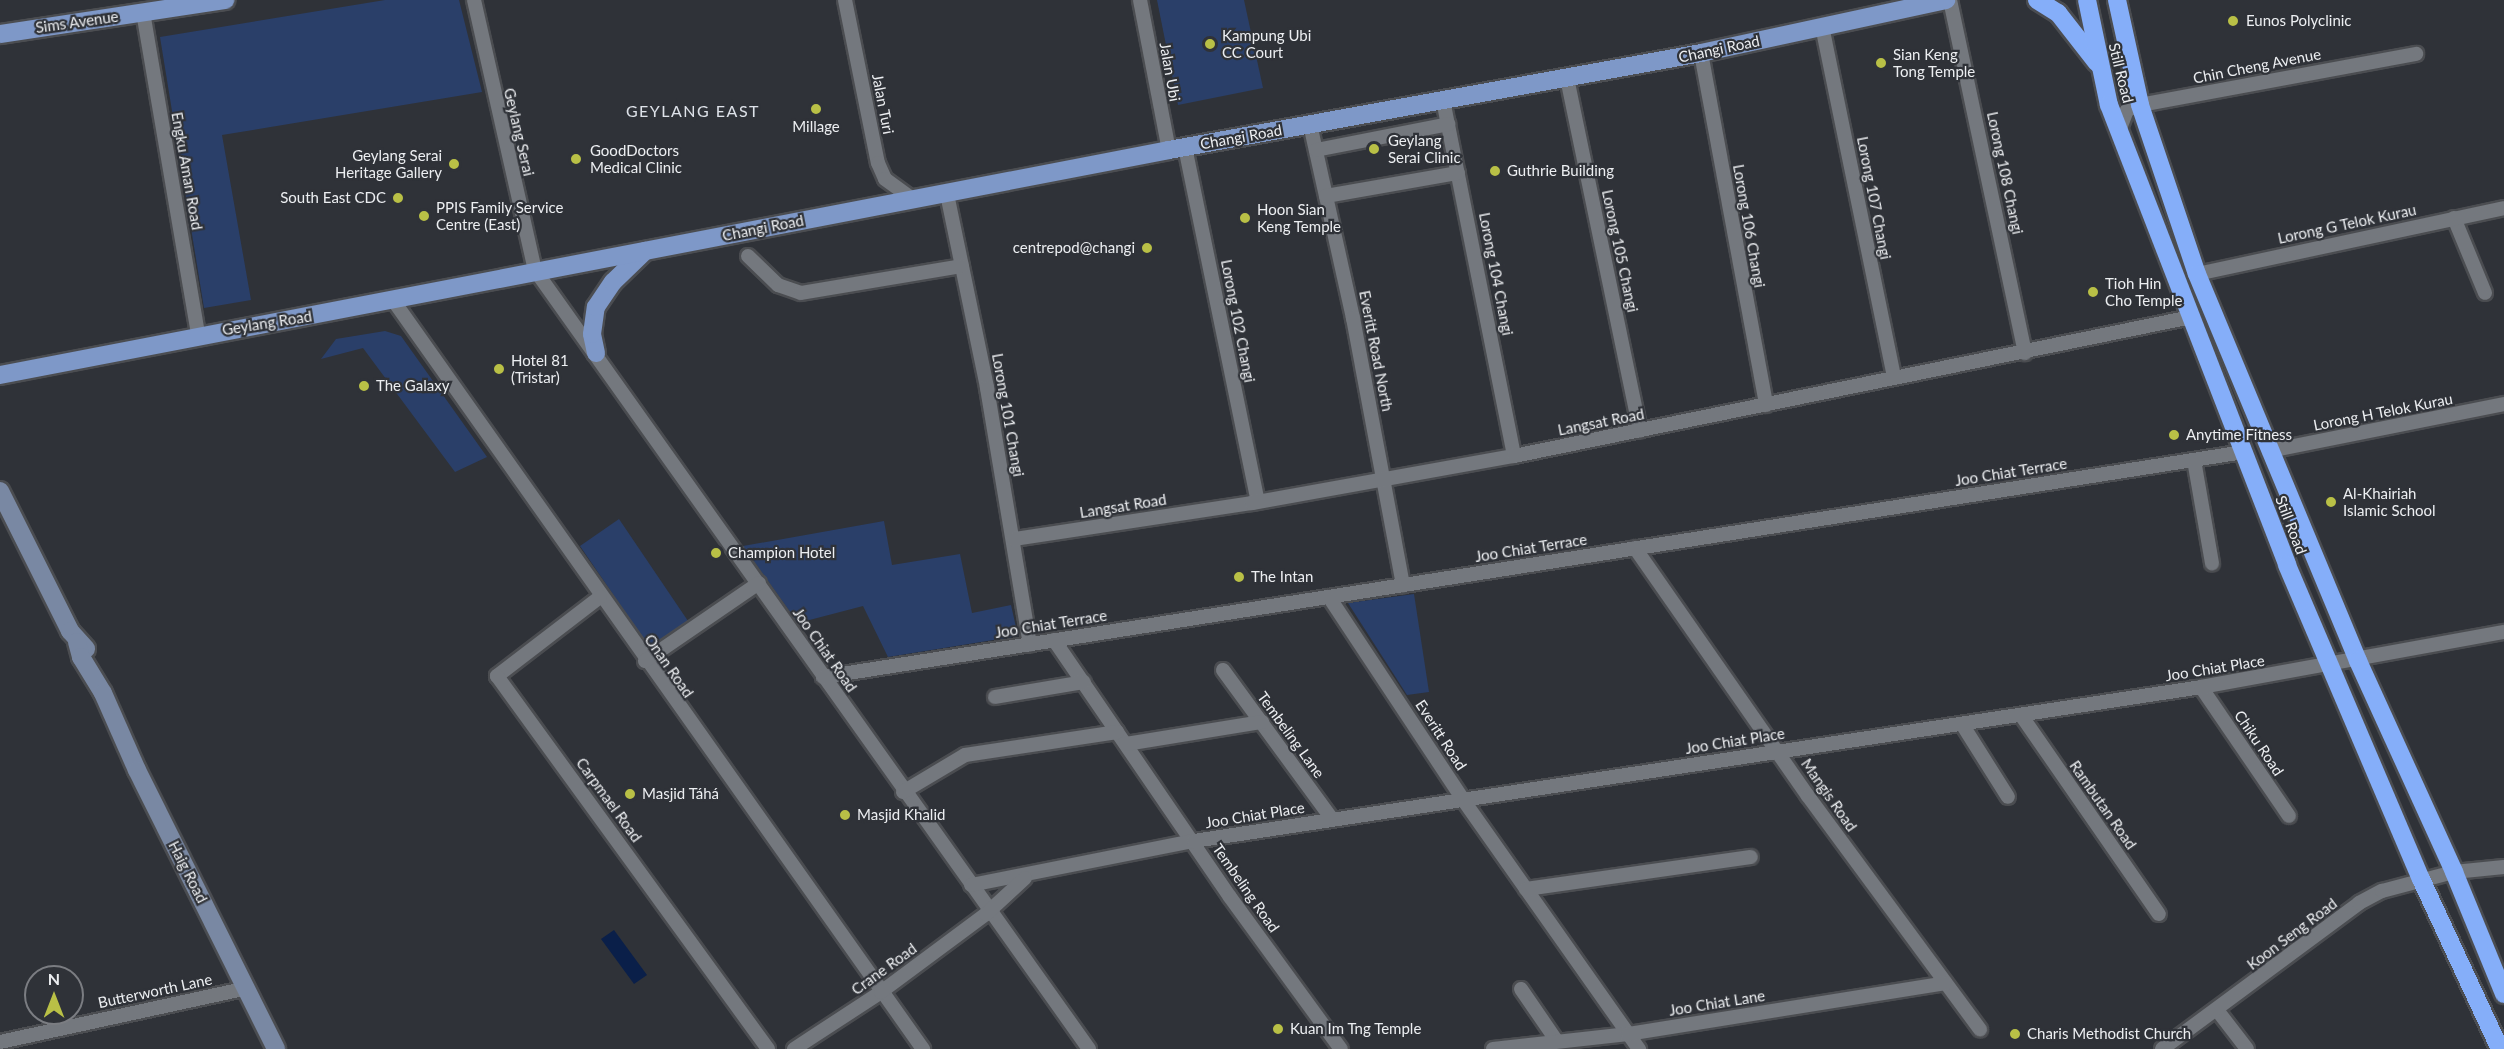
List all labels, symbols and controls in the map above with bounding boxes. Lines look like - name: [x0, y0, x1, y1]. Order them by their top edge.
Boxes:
- street label: Sims Avenue: [34, 7, 120, 37]
- marker: Eunos Polyclinic: [2224, 12, 2242, 30]
- place label: Eunos Polyclinic: [2246, 12, 2352, 30]
- place label: Kampung Ubi CC Court: [1222, 26, 1311, 61]
- street label: Changi Road: [1677, 32, 1761, 66]
- marker: Kampung Ubi CC Court: [1203, 37, 1217, 51]
- street label: Jalan Ubi: [1156, 41, 1184, 103]
- street label: Still Road: [2105, 41, 2137, 105]
- place label: Sian Keng Tong Temple: [1893, 45, 1976, 80]
- street label: Chin Cheng Avenue: [2191, 45, 2323, 87]
- marker: Sian Keng Tong Temple: [1874, 56, 1888, 70]
- street label: Jalan Turi: [868, 72, 898, 136]
- street label: Geylang Serai: [500, 86, 538, 178]
- district label: GEYLANG EAST: [626, 101, 760, 121]
- marker: Millage: [809, 102, 823, 116]
- street label: Engku Aman Road: [168, 110, 206, 232]
- street label: Lorong 108 Changi: [1983, 110, 2027, 236]
- place label: Millage: [792, 118, 840, 136]
- street label: Changi Road: [1199, 121, 1283, 153]
- place label: Geylang Serai Clinic: [1388, 131, 1461, 166]
- street label: Lorong 107 Changi: [1853, 135, 1895, 261]
- marker: Geylang Serai Clinic: [1365, 140, 1383, 158]
- place label: GoodDoctors Medical Clinic: [590, 141, 682, 176]
- place label: Geylang Serai Heritage Gallery: [335, 146, 442, 181]
- marker: GoodDoctors Medical Clinic: [567, 150, 585, 168]
- marker: Geylang Serai Heritage Gallery: [447, 157, 461, 171]
- place label: Guthrie Building: [1507, 162, 1614, 180]
- street label: Lorong 106 Changi: [1729, 163, 1769, 289]
- marker: Guthrie Building: [1488, 164, 1502, 178]
- street label: Lorong 105 Changi: [1598, 188, 1642, 314]
- place label: South East CDC: [280, 189, 386, 207]
- marker: South East CDC: [391, 191, 405, 205]
- place label: PPIS Family Service Centre (East): [436, 198, 564, 233]
- place label: Hoon Sian Keng Temple: [1257, 200, 1341, 235]
- street label: Lorong G Telok Kurau: [2276, 200, 2418, 248]
- marker: PPIS Family Service Centre (East): [417, 209, 431, 223]
- street label: Changi Road: [721, 211, 805, 245]
- marker: Hoon Sian Keng Temple: [1238, 211, 1252, 225]
- street label: Lorong 104 Changi: [1475, 211, 1517, 337]
- place label: centrepod@changi: [1013, 239, 1135, 257]
- marker: centrepod@changi: [1140, 241, 1154, 255]
- street label: Lorong 102 Changi: [1217, 258, 1259, 384]
- place label: Tioh Hin Cho Temple: [2105, 274, 2183, 309]
- marker: Tioh Hin Cho Temple: [2086, 285, 2100, 299]
- street label: Everitt Road North: [1355, 289, 1397, 413]
- street label: Geylang Road: [221, 307, 313, 339]
- place label: Hotel 81 (Tristar): [511, 351, 569, 386]
- street label: Lorong 101 Changi: [988, 352, 1028, 478]
- marker: Hotel 81 (Tristar): [492, 362, 506, 376]
- place label: The Galaxy: [376, 377, 449, 395]
- marker: The Galaxy: [357, 379, 371, 393]
- street label: Lorong H Telok Kurau: [2312, 390, 2454, 434]
- street label: Langsat Road: [1556, 405, 1646, 439]
- place label: Anytime Fitness: [2186, 426, 2292, 444]
- marker: Anytime Fitness: [2167, 428, 2181, 442]
- street label: Joo Chiat Terrace: [1953, 454, 2069, 490]
- place label: Al-Khairiah Islamic School: [2343, 484, 2436, 519]
- street label: Langsat Road: [1078, 490, 1168, 522]
- street label: Still Road: [2272, 493, 2310, 557]
- marker: Al-Khairiah Islamic School: [2324, 495, 2338, 509]
- street label: Joo Chiat Terrace: [1473, 530, 1589, 566]
- place label: Champion Hotel: [728, 544, 835, 562]
- marker: Champion Hotel: [709, 546, 723, 560]
- place label: The Intan: [1251, 568, 1313, 586]
- marker: The Intan: [1232, 570, 1246, 584]
- street label: Joo Chiat Road: [789, 604, 861, 696]
- street label: Joo Chiat Terrace: [993, 606, 1109, 642]
- street label: Onan Road: [641, 631, 697, 701]
- street label: Joo Chiat Place: [2164, 651, 2266, 685]
- street label: Tembeling Lane: [1254, 688, 1328, 782]
- street label: Everitt Road: [1412, 696, 1470, 774]
- street label: Chiku Road: [2231, 707, 2287, 779]
- street label: Joo Chiat Place: [1684, 724, 1786, 758]
- street label: Carpmael Road: [572, 754, 646, 846]
- street label: Mangis Road: [1797, 755, 1861, 835]
- street label: Rambutan Road: [2066, 757, 2140, 853]
- place label: Masjid Táhá: [642, 785, 720, 803]
- marker: Masjid Táhá: [623, 787, 637, 801]
- street label: Joo Chiat Place: [1204, 798, 1306, 832]
- place label: Masjid Khalid: [857, 806, 945, 824]
- marker: Masjid Khalid: [838, 808, 852, 822]
- street label: Haig Road: [165, 838, 211, 906]
- street label: Tembeling Road: [1209, 840, 1283, 936]
- street label: Koon Seng Road: [2244, 894, 2340, 974]
- street label: Crane Road: [848, 939, 920, 999]
- north arrow: [24, 965, 84, 1025]
- text: N: [48, 969, 60, 988]
- street label: Butterworth Lane: [96, 970, 214, 1012]
- street label: Joo Chiat Lane: [1668, 987, 1766, 1019]
- place label: Kuan Im Tng Temple: [1290, 1020, 1422, 1038]
- marker: Kuan Im Tng Temple: [1271, 1022, 1285, 1036]
- place label: Charis Methodist Church: [2027, 1025, 2191, 1043]
- marker: Charis Methodist Church: [2008, 1027, 2022, 1041]

